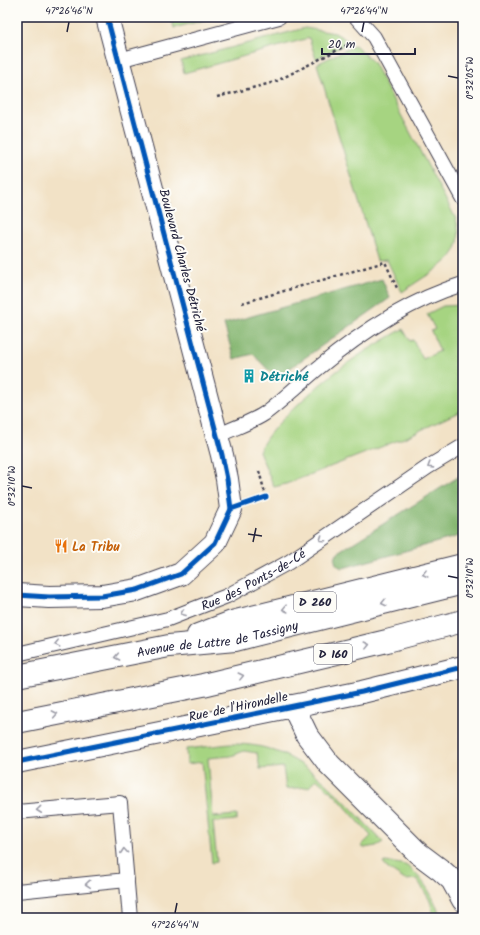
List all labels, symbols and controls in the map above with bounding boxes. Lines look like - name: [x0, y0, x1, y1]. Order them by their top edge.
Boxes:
- text: 47°26'46"N: [45, 3, 93, 19]
- text: 47°26'44"N: [340, 3, 388, 19]
- scale bar: [322, 30, 415, 56]
- text: 20 m: [328, 35, 356, 54]
- text: 0°32'05"W: [462, 56, 478, 99]
- street label: Boulevard Charles Détriché: [152, 187, 211, 335]
- place label: Détriché: [260, 367, 309, 388]
- building icon: Détriché: [241, 368, 257, 384]
- one-way arrow: [427, 462, 434, 469]
- text: 0°32'10"W: [4, 466, 20, 506]
- one-way arrow: [319, 534, 326, 542]
- place label: La Tribu: [72, 537, 120, 558]
- restaurant icon: La Tribu: [53, 538, 69, 554]
- street label: Rue des Ponts-de-Cé: [198, 544, 312, 617]
- text: 0°32'10"W: [462, 558, 478, 598]
- one-way arrow: [422, 570, 428, 578]
- road number: D 260: [294, 592, 336, 612]
- one-way arrow: [381, 598, 388, 606]
- one-way arrow: [282, 604, 289, 613]
- one-way arrow: [180, 609, 187, 617]
- street label: Avenue de Lattre de Tassigny: [135, 615, 302, 664]
- one-way arrow: [54, 640, 60, 648]
- one-way arrow: [364, 642, 371, 650]
- road number: D 160: [314, 644, 352, 664]
- one-way arrow: [114, 652, 120, 660]
- one-way arrow: [238, 672, 244, 680]
- street label: Rue de l'Hirondelle: [187, 687, 290, 728]
- one-way arrow: [52, 711, 58, 719]
- one-way arrow: [36, 806, 42, 815]
- one-way arrow: [120, 848, 129, 854]
- one-way arrow: [85, 879, 91, 888]
- text: 47°26'44"N: [151, 917, 199, 933]

